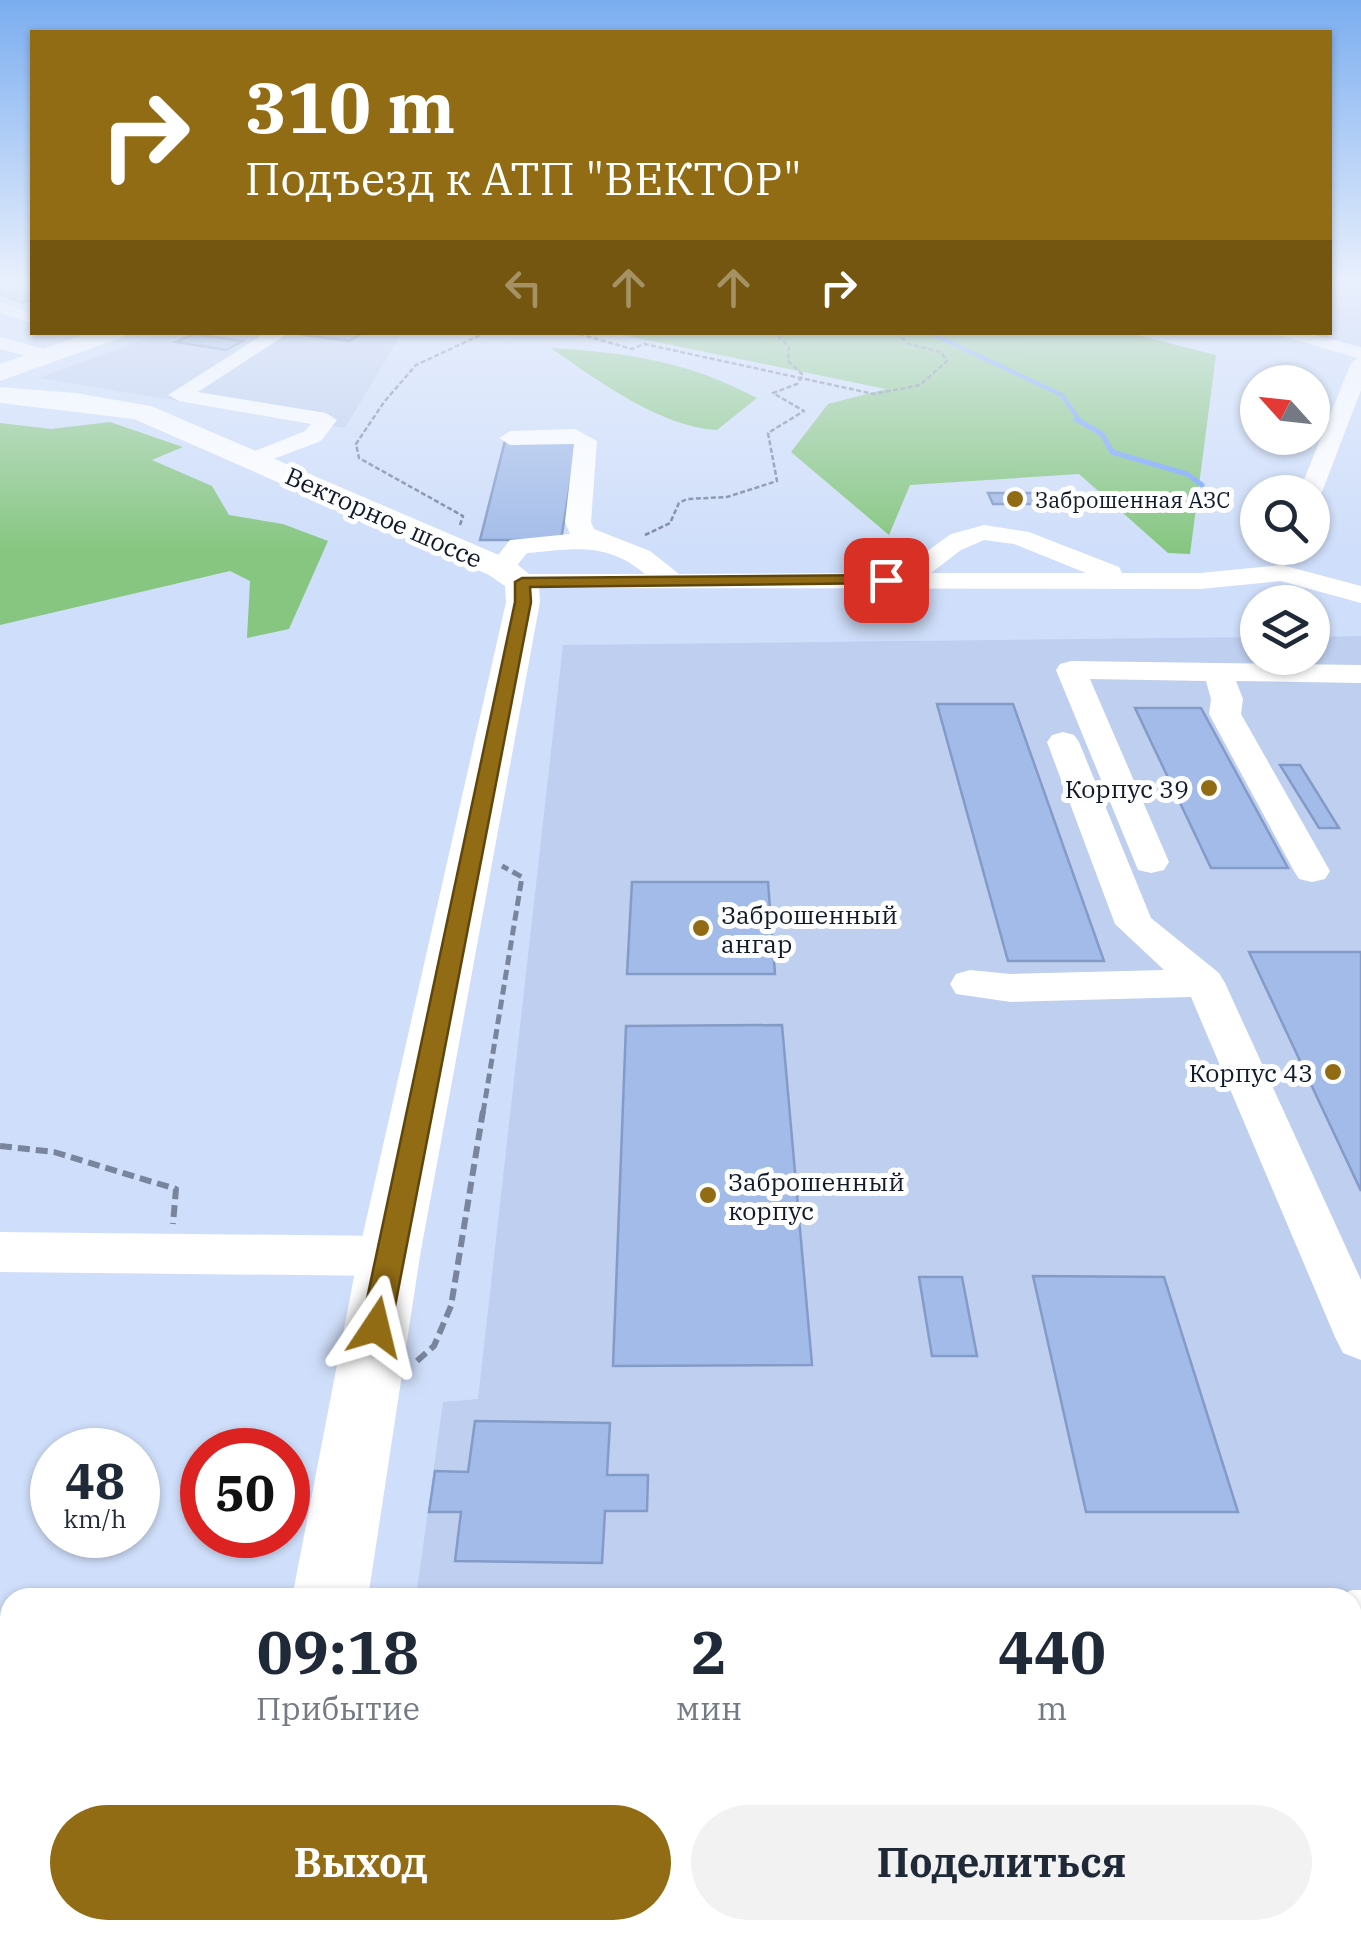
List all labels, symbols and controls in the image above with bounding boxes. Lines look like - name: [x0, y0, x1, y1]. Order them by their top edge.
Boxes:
- text: 310 m: [245, 61, 455, 152]
- icon: right: [80, 70, 210, 200]
- text: Подъезд к АТП "ВЕКТОР": [245, 149, 802, 207]
- icon: left: [496, 260, 551, 315]
- icon: ahead: [601, 260, 656, 315]
- icon: ahead: [706, 260, 761, 315]
- icon: right: [811, 260, 866, 315]
- north arrow: [1240, 365, 1330, 455]
- map controls: [1240, 365, 1330, 675]
- street label: Векторное шоссе: [280, 459, 488, 575]
- button: search: [1240, 475, 1330, 565]
- place label: Заброшенная АЗС: [1035, 485, 1231, 514]
- marker: Заброшенная АЗС: [1004, 488, 1026, 510]
- pin: [844, 538, 929, 623]
- icon: arrive: [859, 553, 914, 608]
- button: layers: [1240, 585, 1330, 675]
- place label: Корпус 39: [1065, 772, 1189, 805]
- marker: Корпус 39: [1198, 777, 1220, 799]
- place label: Заброшенный ангар: [721, 898, 898, 960]
- marker: Заброшенный ангар: [690, 917, 712, 939]
- place label: Корпус 43: [1189, 1056, 1313, 1089]
- marker: Корпус 43: [1322, 1061, 1344, 1083]
- place label: Заброшенный корпус: [728, 1165, 905, 1227]
- marker: Заброшенный корпус: [697, 1184, 719, 1206]
- position arrow: [324, 1275, 428, 1379]
- speed limit sign: 50: [180, 1428, 310, 1558]
- text: 48: [65, 1448, 125, 1513]
- text: km/h: [63, 1502, 127, 1535]
- text: 09:18: [257, 1612, 419, 1691]
- text: 2: [691, 1612, 727, 1691]
- text: 440: [998, 1612, 1106, 1691]
- text: Прибытие: [256, 1687, 420, 1729]
- text: мин: [676, 1687, 742, 1729]
- text: m: [1037, 1687, 1067, 1729]
- button: Выход: [50, 1805, 671, 1920]
- button: Поделиться: [691, 1805, 1312, 1920]

